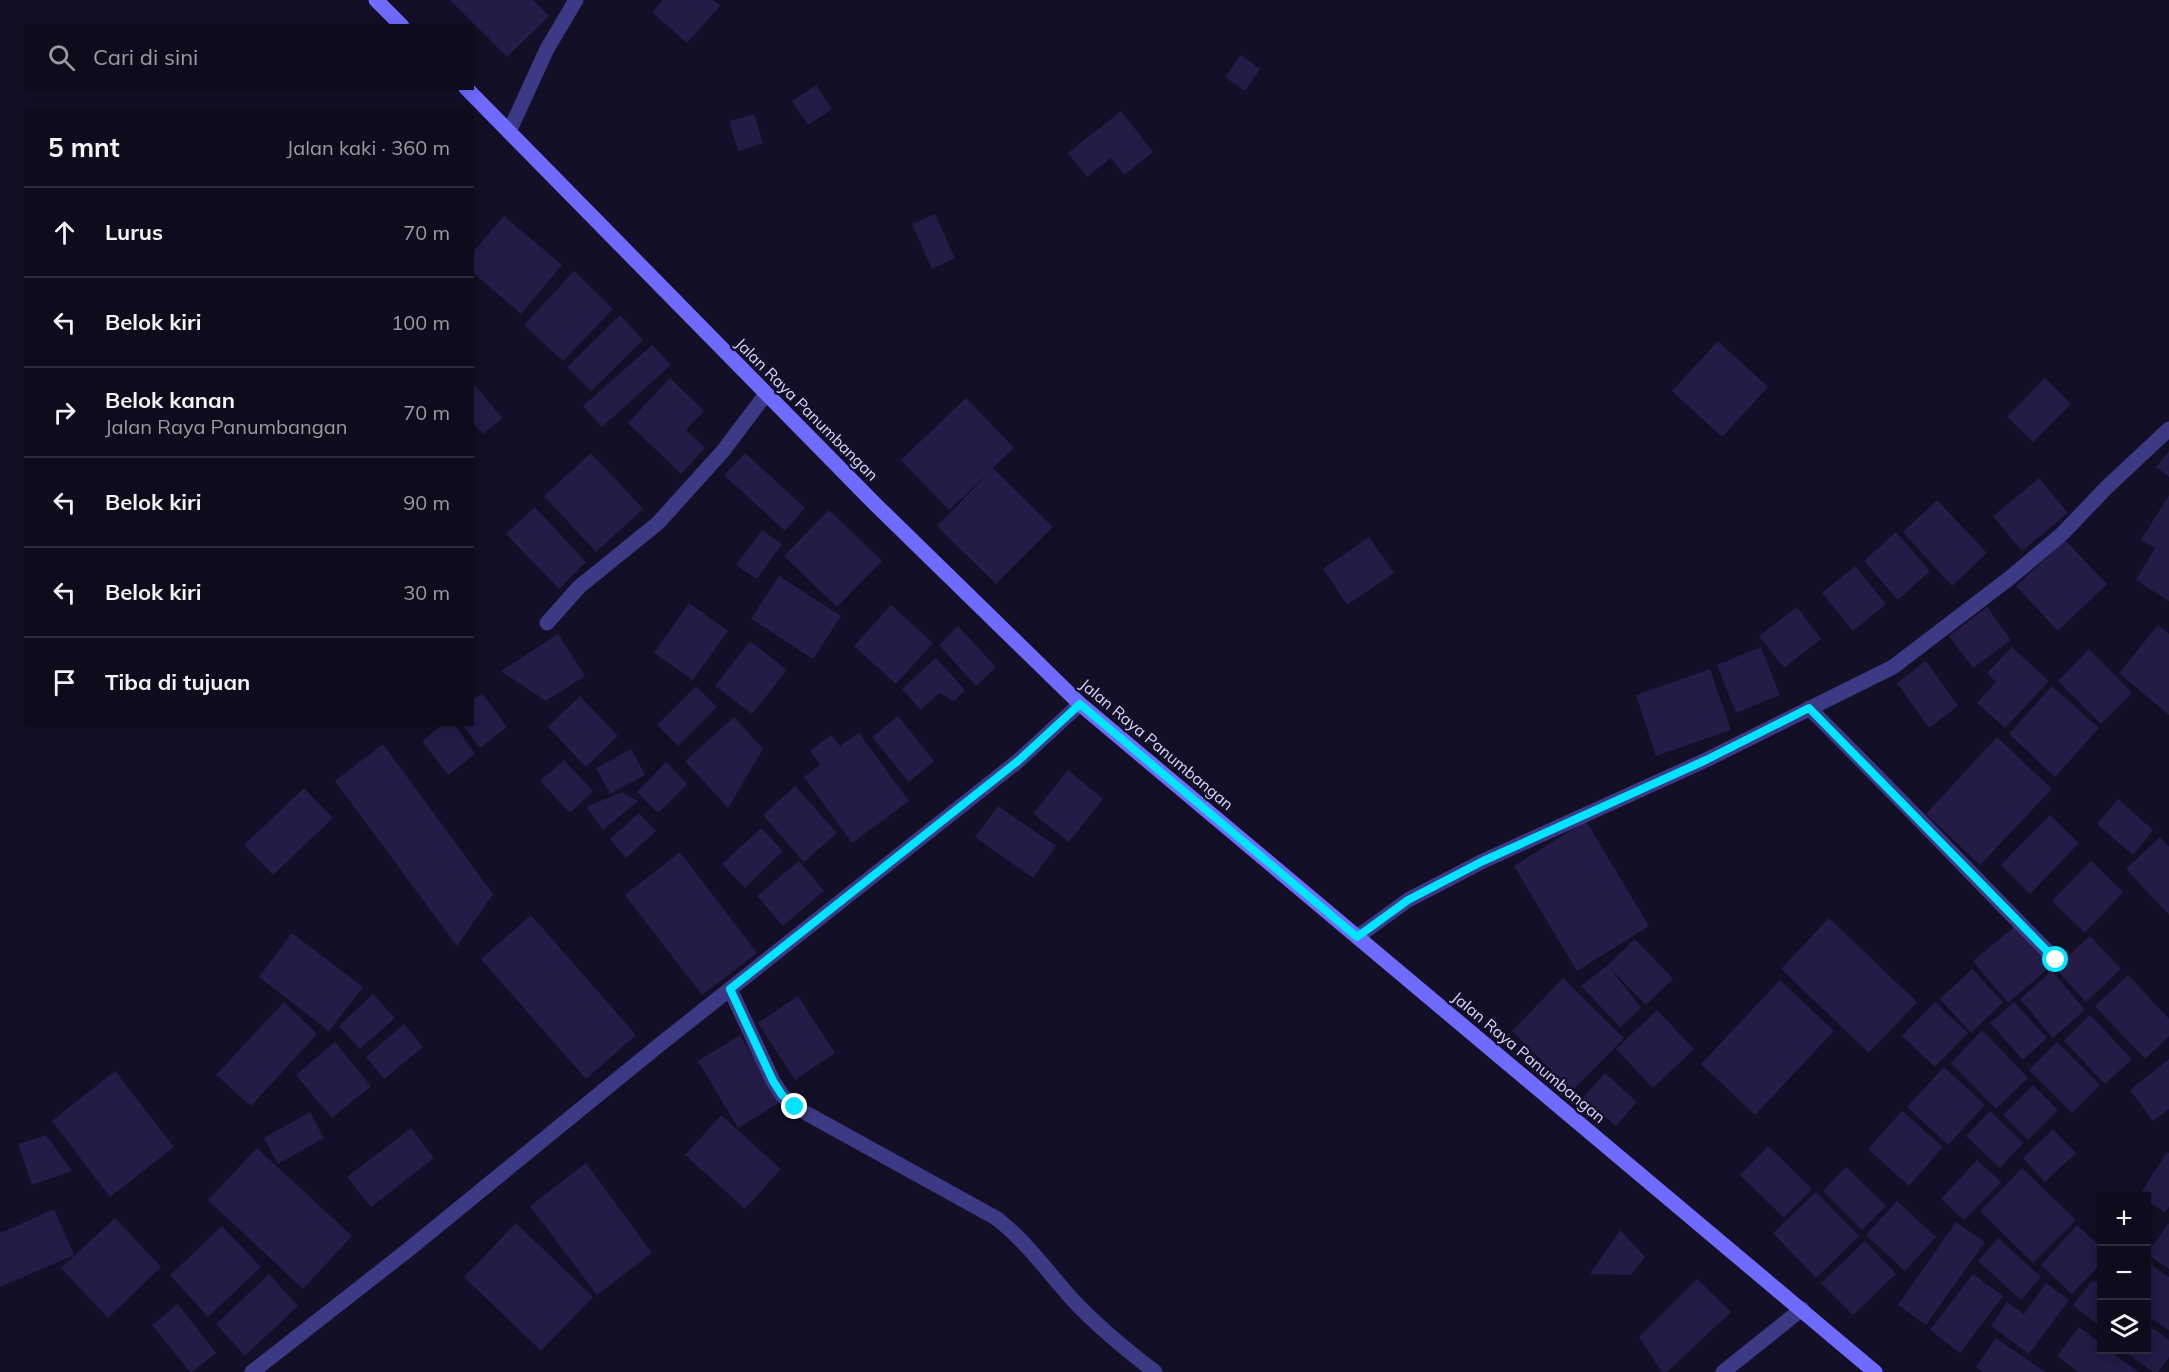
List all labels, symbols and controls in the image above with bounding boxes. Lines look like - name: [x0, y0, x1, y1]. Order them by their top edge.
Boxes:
- search box: [24, 24, 474, 90]
- icon: search: [45, 41, 78, 74]
- text: Cari di sini: [93, 43, 198, 71]
- text: 5 mnt: [48, 131, 120, 164]
- text: Jalan kaki · 360 m: [287, 135, 450, 160]
- icon: ahead: [48, 216, 81, 249]
- text: Lurus: [105, 218, 163, 246]
- text: 70 m: [403, 220, 450, 245]
- icon: left: [48, 306, 81, 339]
- text: Belok kiri: [105, 308, 201, 336]
- text: 100 m: [391, 310, 450, 335]
- street label: Jalan Raya Panumbangan: [731, 333, 883, 485]
- text: Belok kanan: [105, 386, 235, 414]
- icon: right: [48, 396, 81, 429]
- text: 70 m: [403, 400, 450, 425]
- text: Jalan Raya Panumbangan: [105, 414, 347, 439]
- icon: left: [48, 486, 81, 519]
- text: Belok kiri: [105, 488, 201, 516]
- text: 90 m: [403, 490, 450, 515]
- icon: left: [48, 576, 81, 609]
- text: Belok kiri: [105, 578, 201, 606]
- text: 30 m: [403, 580, 450, 605]
- icon: arrive: [48, 666, 81, 699]
- text: Tiba di tujuan: [105, 668, 250, 696]
- street label: Jalan Raya Panumbangan: [1076, 674, 1238, 814]
- route start: [2042, 946, 2068, 972]
- street label: Jalan Raya Panumbangan: [1448, 987, 1610, 1127]
- route end: [781, 1093, 807, 1119]
- map controls: [2097, 1192, 2151, 1354]
- button: +: [2097, 1192, 2151, 1246]
- button: −: [2097, 1246, 2151, 1300]
- button: layers: [2097, 1300, 2151, 1354]

